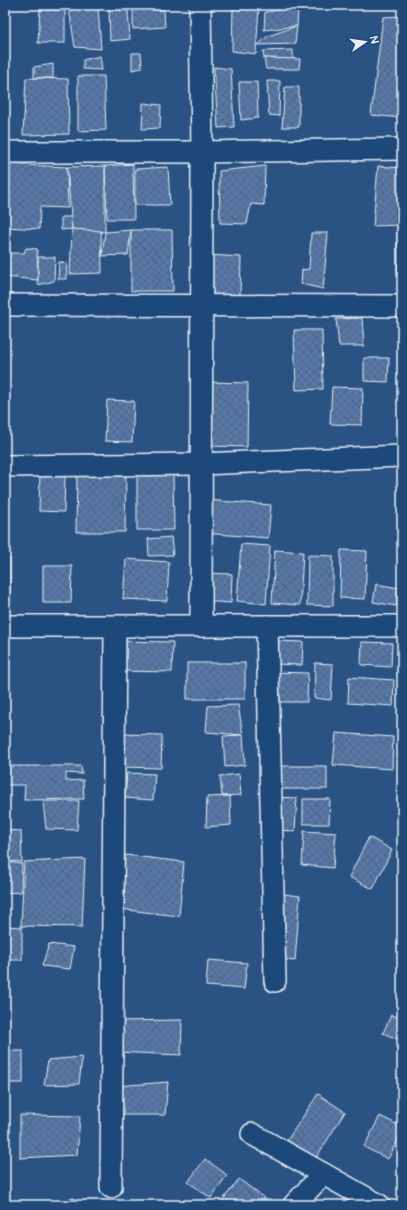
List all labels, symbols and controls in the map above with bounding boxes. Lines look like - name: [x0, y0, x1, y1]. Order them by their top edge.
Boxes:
- north arrow: [345, 22, 385, 62]
- text: N: [366, 35, 382, 45]

